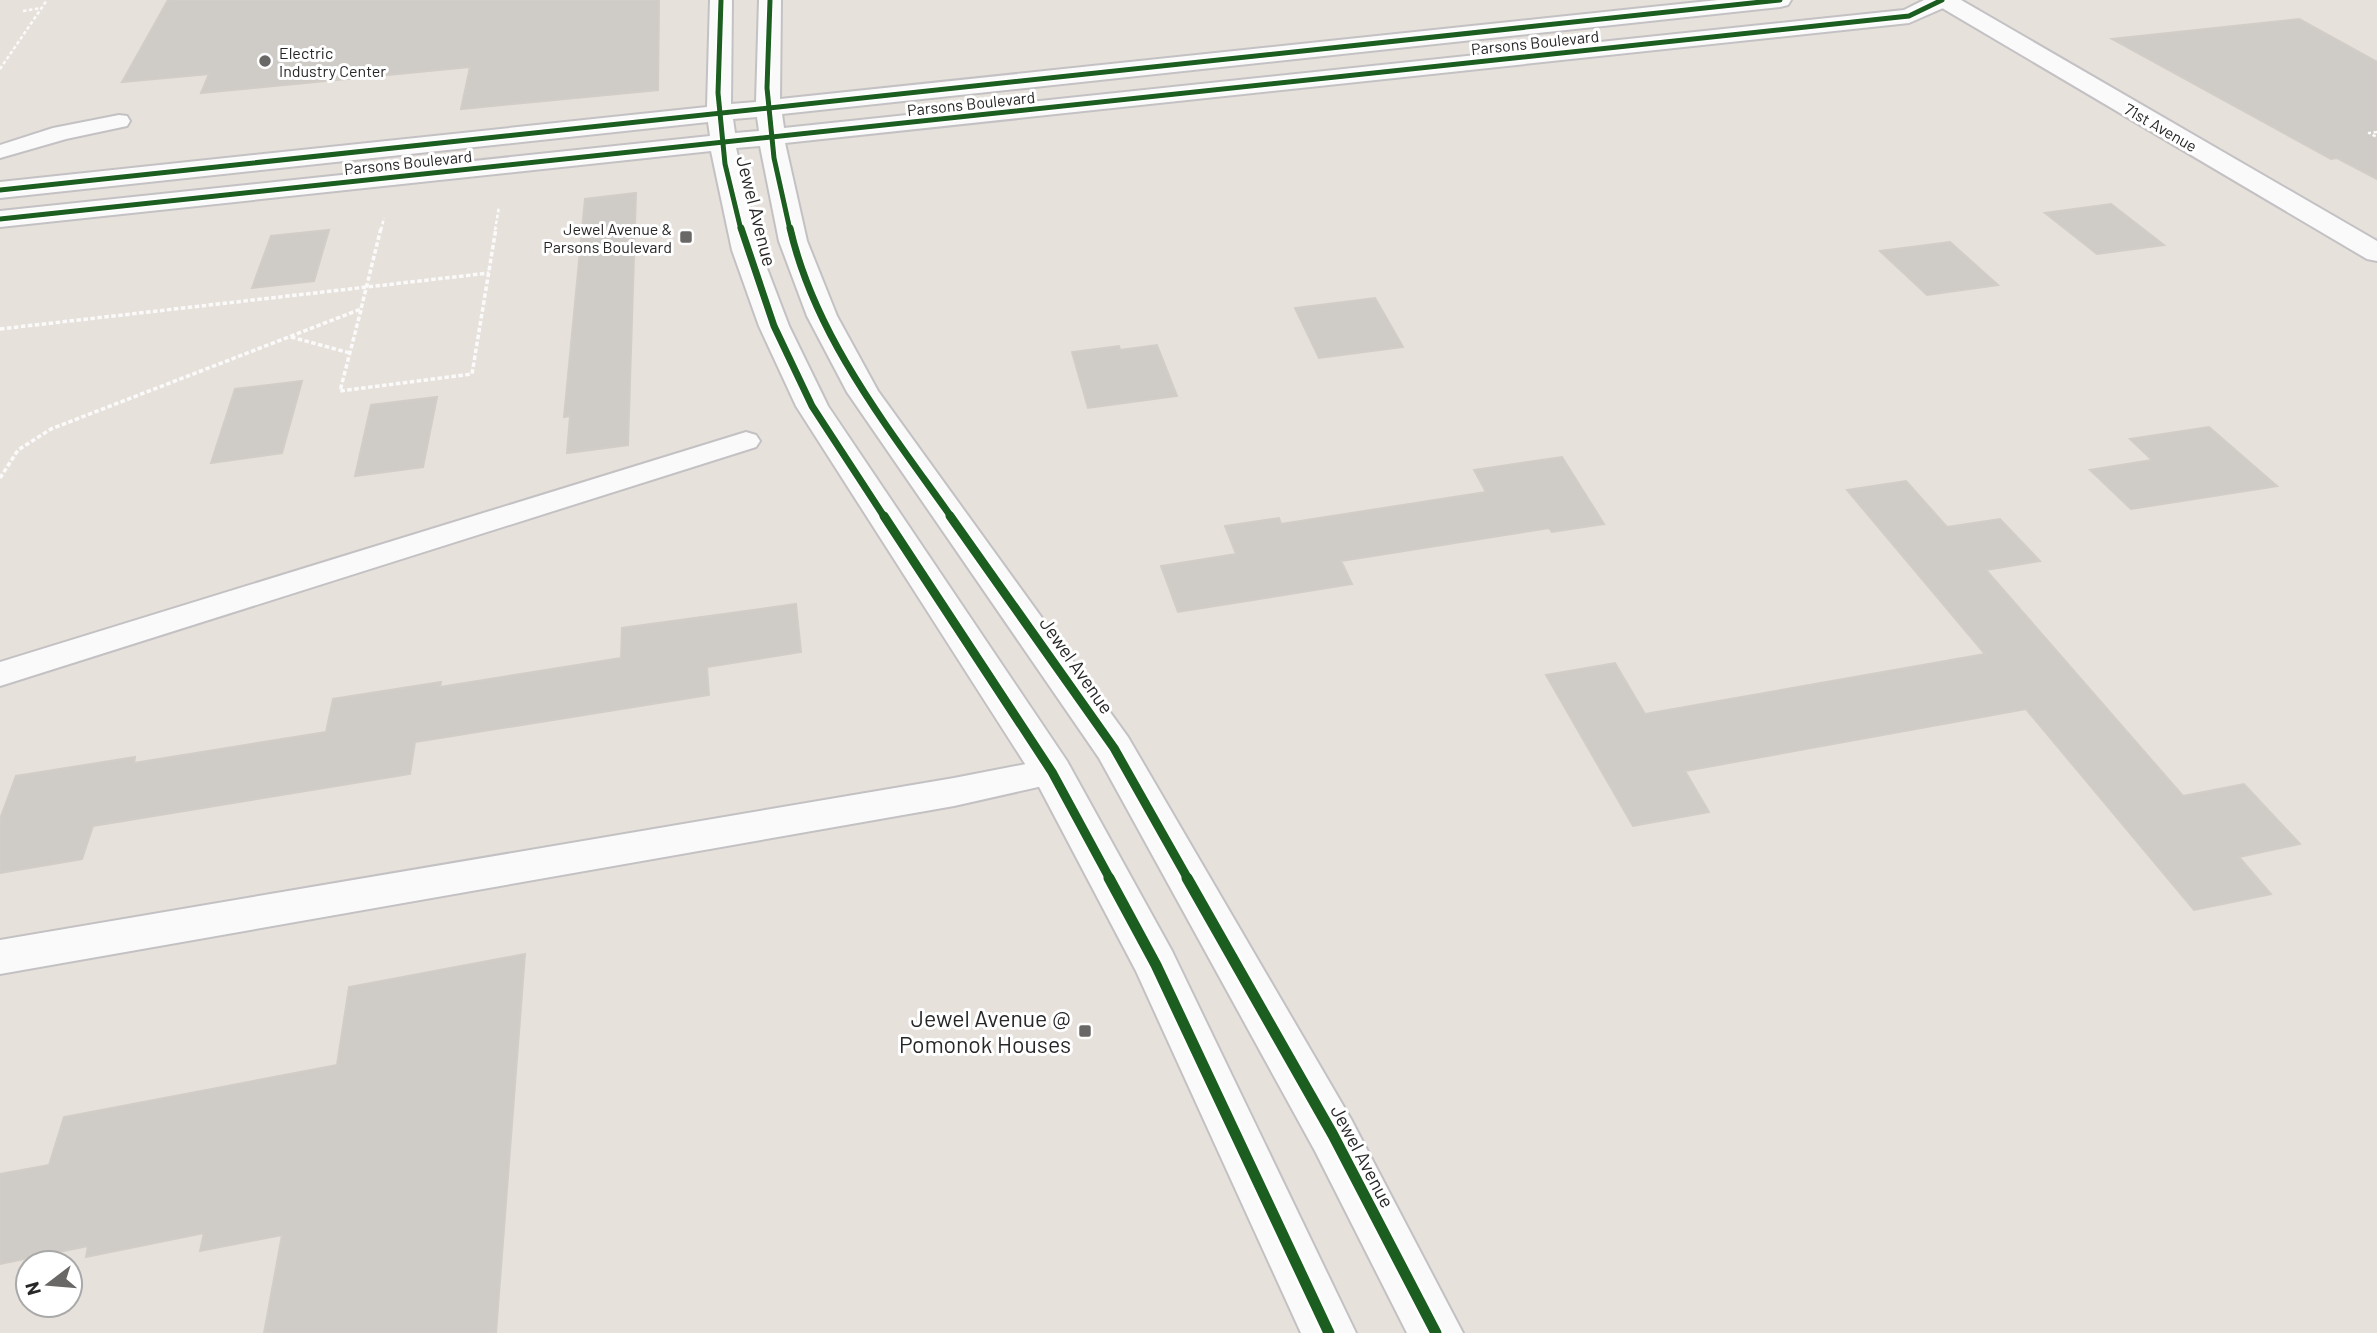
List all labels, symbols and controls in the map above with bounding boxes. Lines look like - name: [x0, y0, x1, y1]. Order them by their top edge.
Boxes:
- street label: Parsons Boulevard: [1470, 26, 1600, 58]
- place label: Electric Industry Center: [279, 43, 386, 80]
- marker: Electric Industry Center: [257, 53, 273, 69]
- street label: Parsons Boulevard: [906, 87, 1036, 119]
- street label: 71st Avenue: [2121, 99, 2201, 155]
- street label: Parsons Boulevard: [343, 146, 473, 178]
- street label: Jewel Avenue: [732, 153, 782, 269]
- place label: Jewel Avenue & Parsons Boulevard: [543, 219, 672, 256]
- marker: Jewel Avenue & Parsons Boulevard: [678, 229, 694, 245]
- street label: Jewel Avenue: [1035, 612, 1119, 718]
- place label: Jewel Avenue @ Pomonok Houses: [899, 1004, 1071, 1058]
- marker: Jewel Avenue @ Pomonok Houses: [1077, 1023, 1093, 1039]
- street label: Jewel Avenue: [1326, 1101, 1400, 1211]
- north arrow: [14, 1249, 84, 1319]
- text: N: [19, 1280, 45, 1298]

